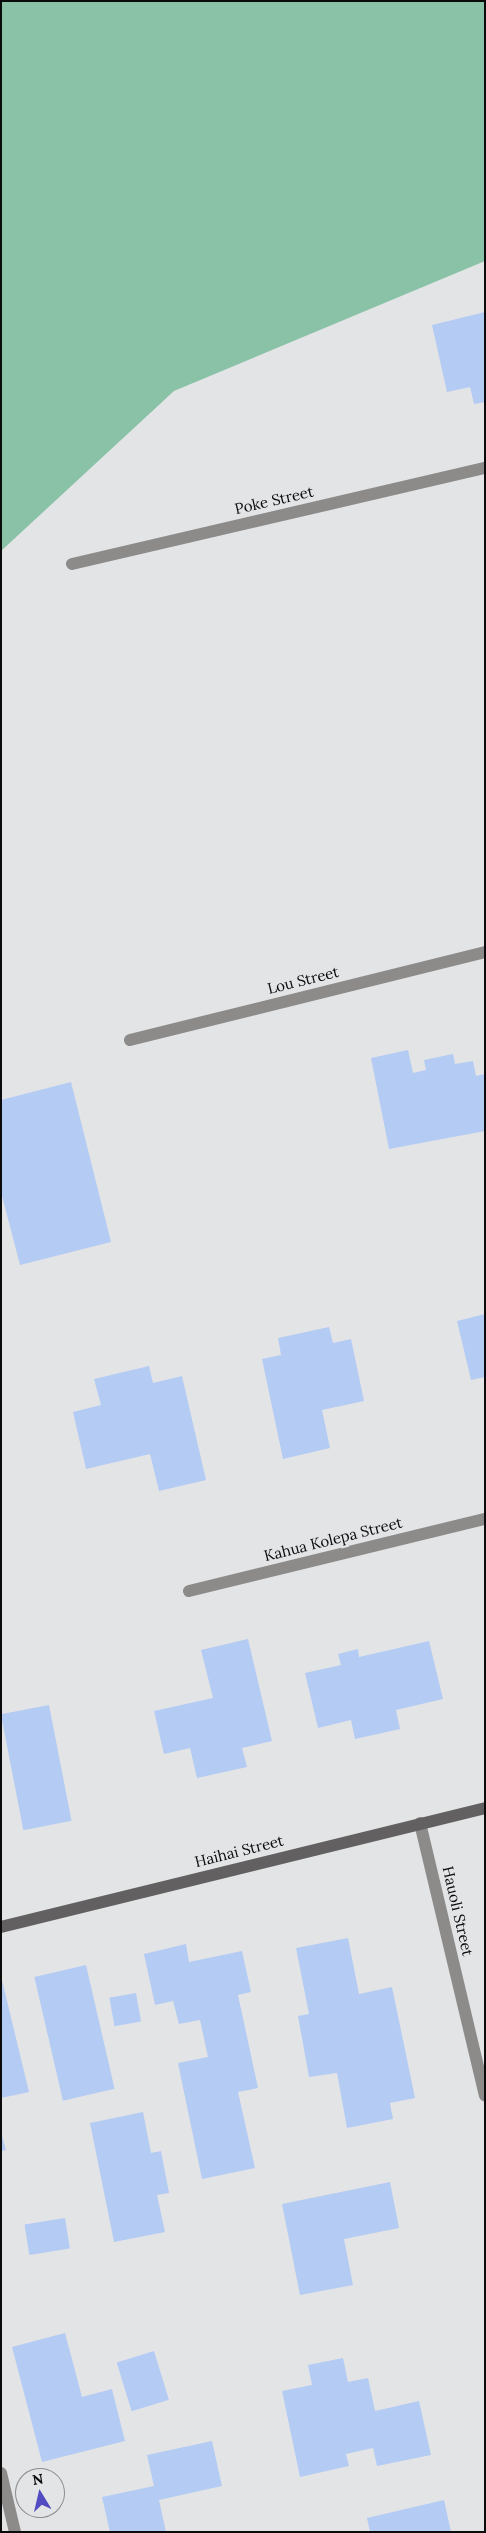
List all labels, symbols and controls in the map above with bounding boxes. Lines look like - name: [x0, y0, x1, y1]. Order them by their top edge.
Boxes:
- street label: Poke Street: [233, 482, 315, 518]
- street label: Lou Street: [265, 962, 341, 998]
- street label: Kahua Kolepa Street: [262, 1513, 404, 1565]
- street label: Haihai Street: [193, 1831, 285, 1871]
- street label: Hauoli Street: [439, 1864, 477, 1958]
- north arrow: [15, 2468, 65, 2518]
- text: N: [31, 2469, 45, 2489]

